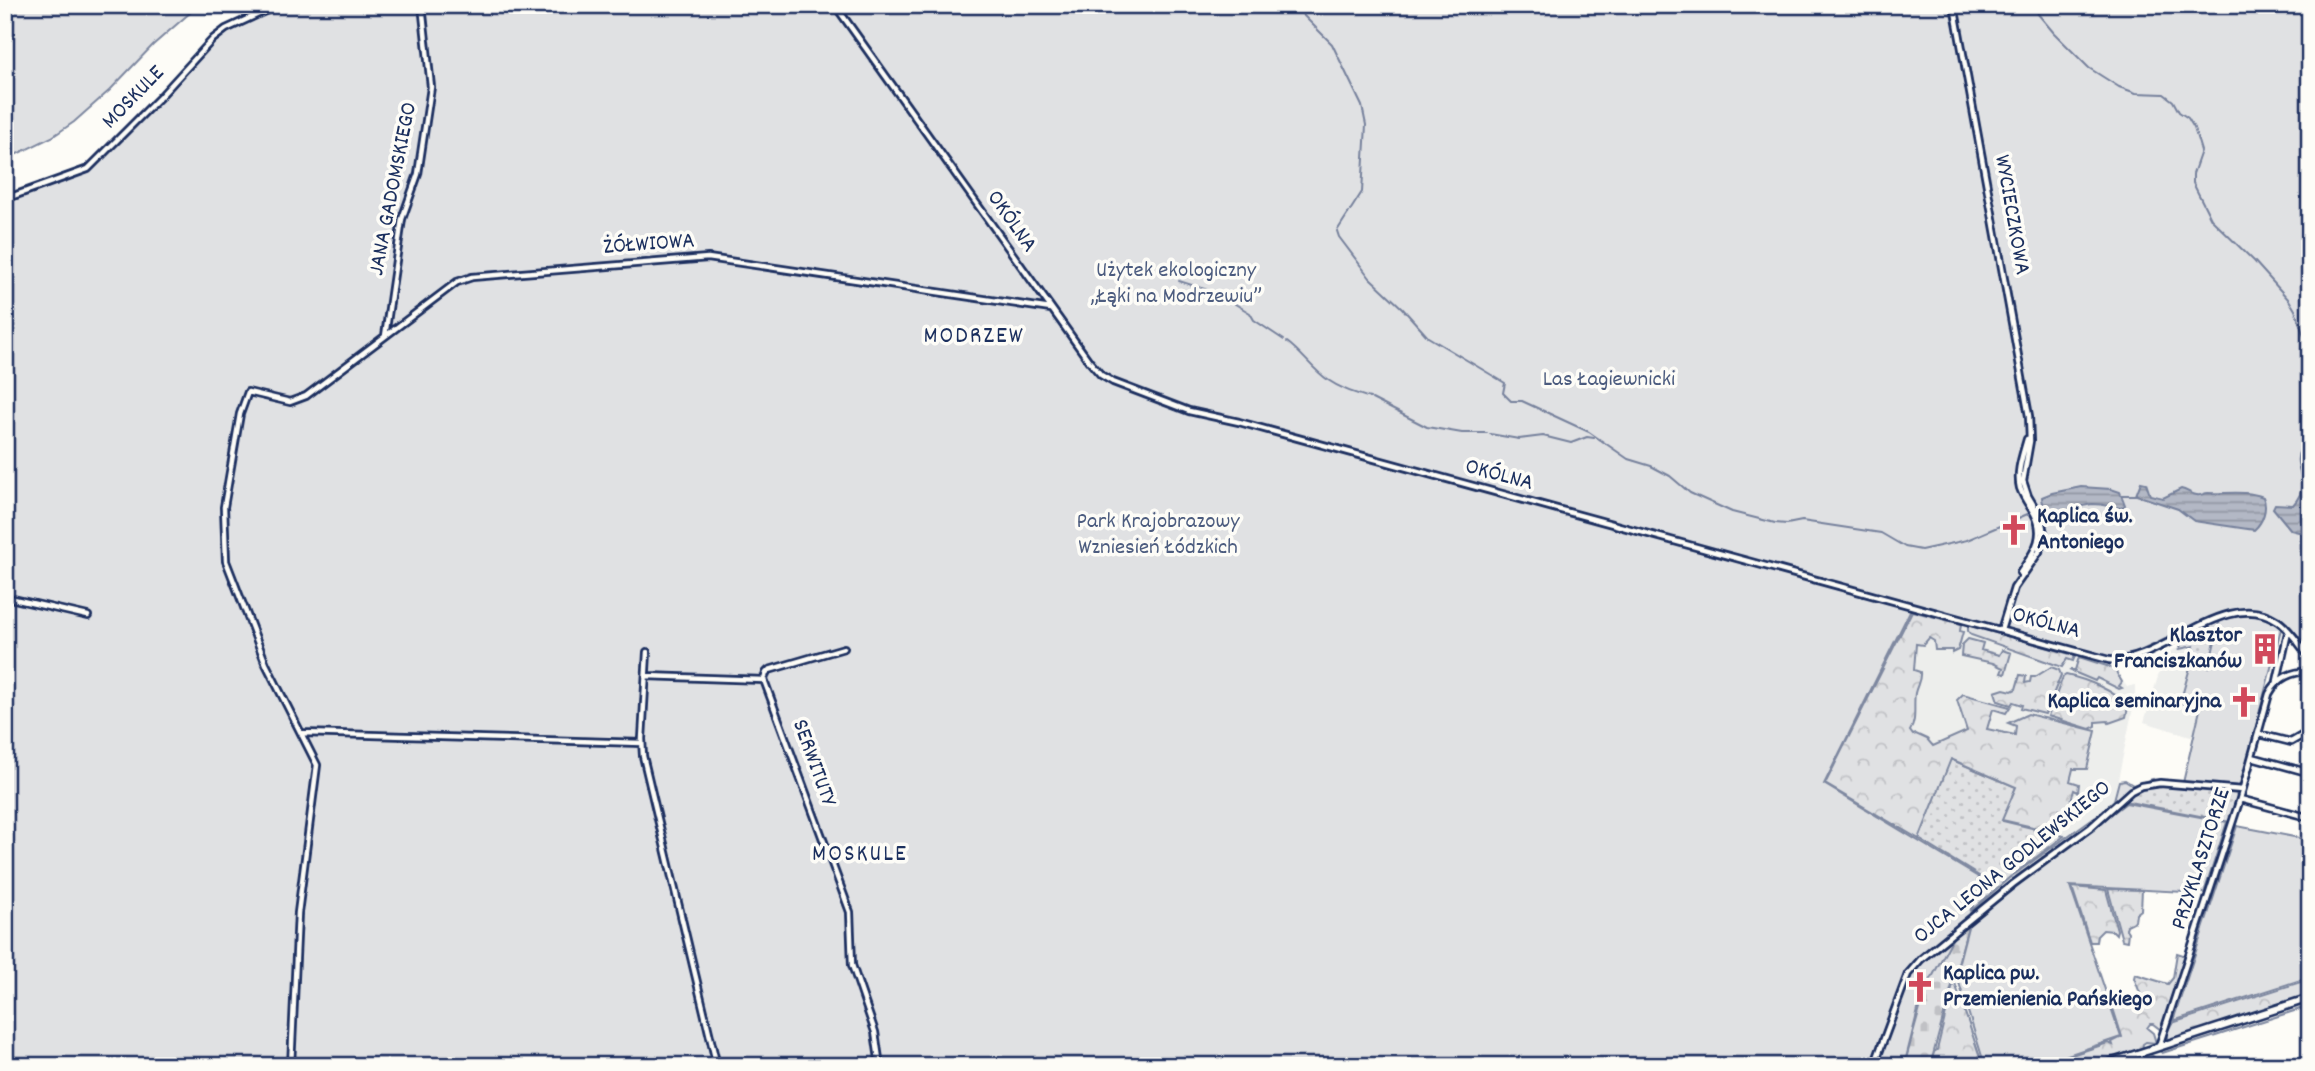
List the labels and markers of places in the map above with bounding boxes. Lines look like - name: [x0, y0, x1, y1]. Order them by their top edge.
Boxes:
- place label: Kaplica św. Antoniego: [2037, 501, 2133, 560]
- church icon: Kaplica św. Antoniego: [1997, 513, 2031, 547]
- place label: Klasztor Franciszkanów: [2114, 620, 2242, 679]
- building icon: Klasztor Franciszkanów: [2248, 632, 2282, 666]
- church icon: Kaplica seminaryjna: [2227, 685, 2261, 719]
- place label: Kaplica seminaryjna: [2047, 686, 2222, 719]
- place label: Kaplica pw. Przemienienia Pańskiego: [1943, 958, 2152, 1017]
- church icon: Kaplica pw. Przemienienia Pańskiego: [1903, 970, 1937, 1004]

